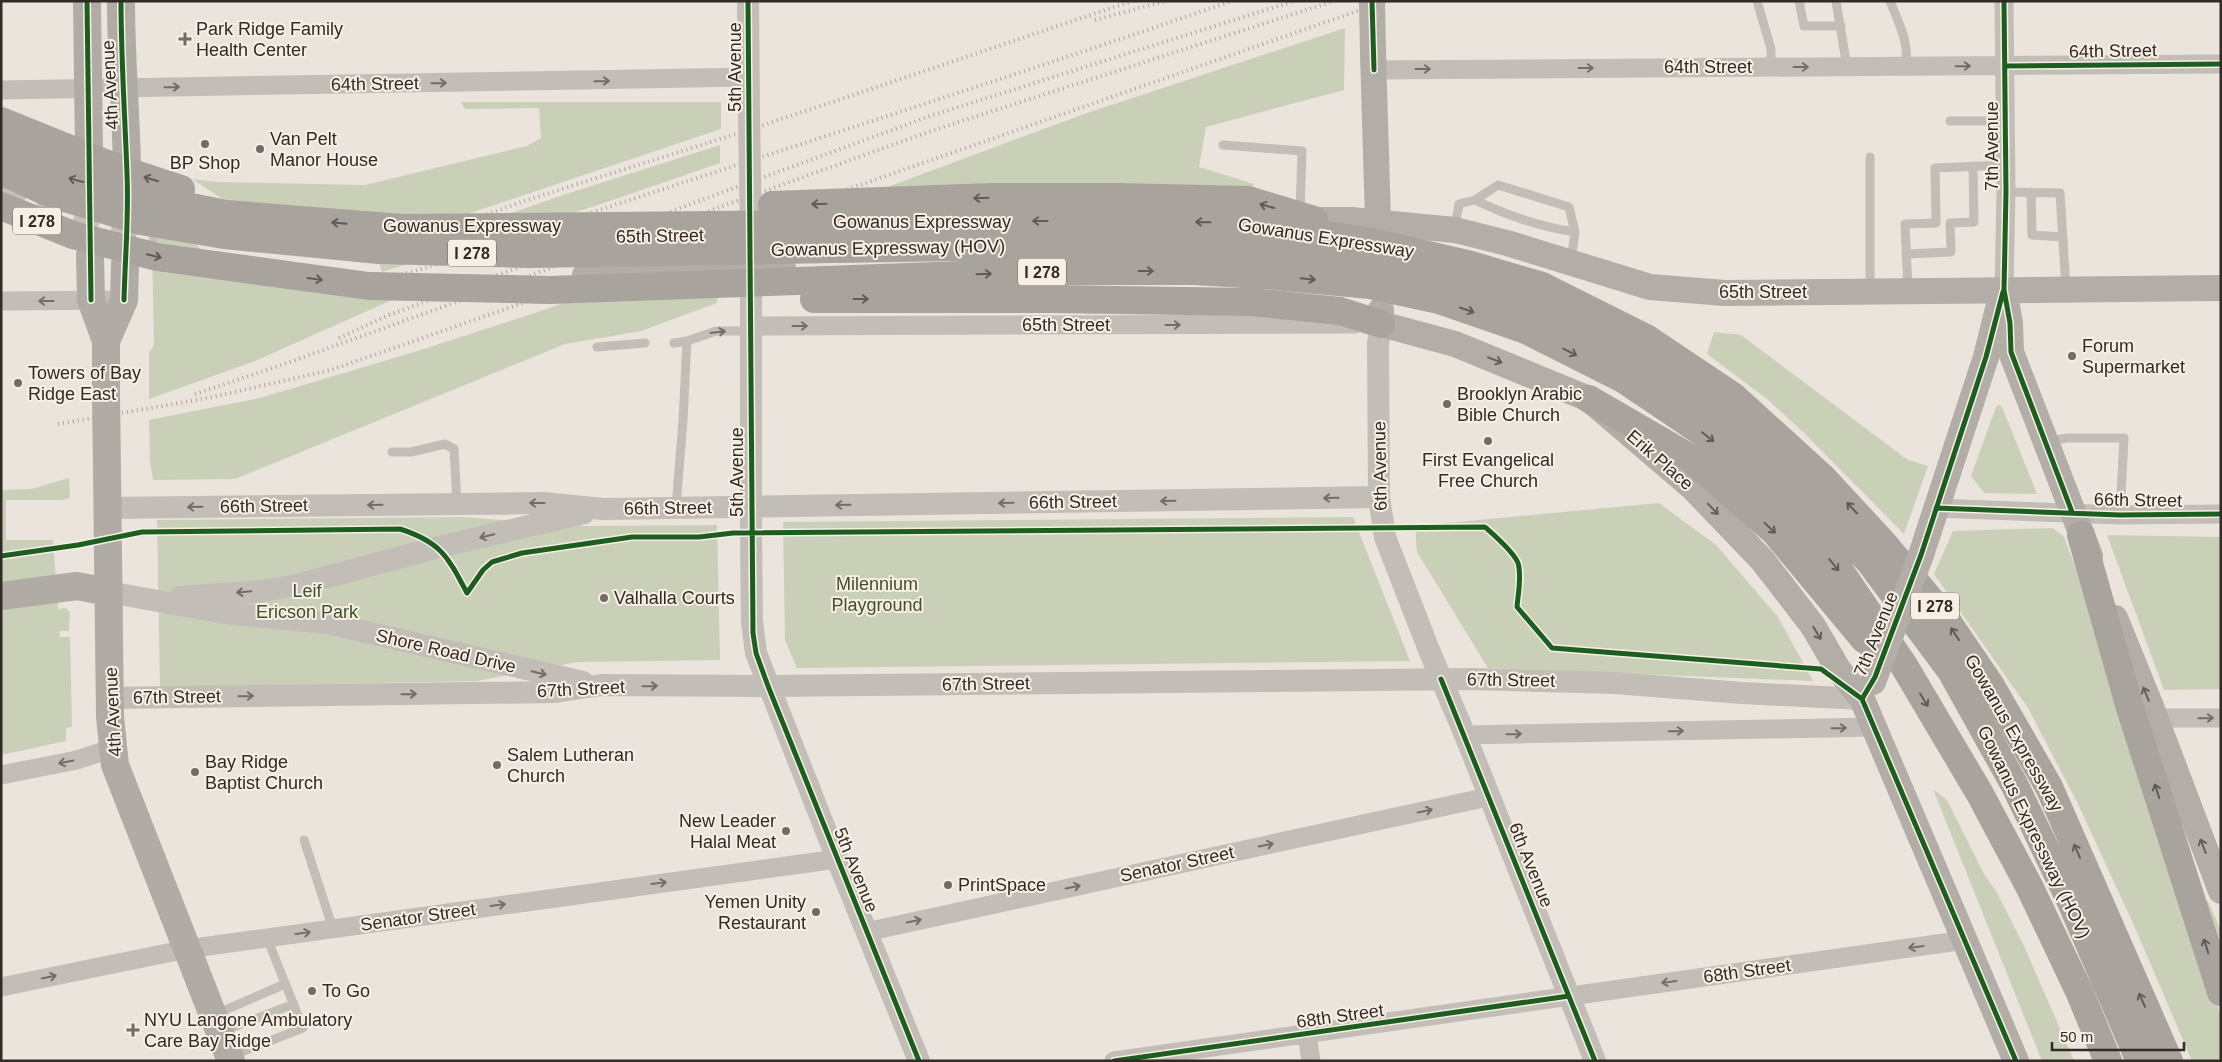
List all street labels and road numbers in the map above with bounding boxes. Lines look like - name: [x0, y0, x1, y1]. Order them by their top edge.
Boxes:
- street label: 5th Avenue: [725, 22, 745, 112]
- street label: 4th Avenue: [98, 40, 122, 130]
- street label: 64th Street: [2069, 40, 2157, 62]
- street label: 64th Street: [1664, 57, 1752, 77]
- street label: 64th Street: [331, 73, 419, 95]
- street label: 7th Avenue: [1982, 101, 2002, 191]
- road number: I 278: [13, 208, 61, 235]
- street label: Gowanus Expressway: [833, 212, 1011, 232]
- street label: Gowanus Expressway: [1236, 214, 1416, 262]
- street label: Gowanus Expressway: [383, 216, 561, 236]
- street label: 65th Street: [616, 225, 704, 247]
- street label: Gowanus Expressway (HOV): [771, 236, 1005, 260]
- road number: I 278: [448, 240, 496, 266]
- road number: I 278: [1018, 258, 1066, 286]
- street label: 65th Street: [1719, 282, 1807, 302]
- street label: 65th Street: [1022, 315, 1110, 335]
- street label: 6th Avenue: [1369, 421, 1391, 511]
- street label: Erik Place: [1623, 426, 1697, 494]
- street label: 5th Avenue: [727, 427, 747, 517]
- street label: 66th Street: [2094, 489, 2182, 511]
- street label: 66th Street: [1029, 491, 1117, 513]
- street label: 66th Street: [220, 495, 308, 517]
- street label: 66th Street: [624, 497, 712, 519]
- street label: 7th Avenue: [1850, 589, 1902, 679]
- road number: I 278: [1911, 592, 1959, 620]
- street label: Shore Road Drive: [374, 625, 518, 677]
- street label: Gowanus Expressway: [1961, 651, 2067, 815]
- street label: 4th Avenue: [101, 667, 125, 757]
- street label: 67th Street: [1467, 669, 1555, 691]
- street label: 67th Street: [942, 673, 1030, 695]
- street label: 67th Street: [537, 677, 625, 701]
- street label: 67th Street: [133, 686, 221, 708]
- street label: Gowanus Expressway (HOV): [1974, 722, 2094, 942]
- street label: 6th Avenue: [1505, 820, 1557, 910]
- street label: 5th Avenue: [830, 825, 882, 915]
- street label: Senator Street: [1118, 842, 1236, 886]
- street label: Senator Street: [359, 899, 477, 935]
- street label: 68th Street: [1702, 955, 1792, 987]
- street label: 68th Street: [1295, 1000, 1385, 1032]

